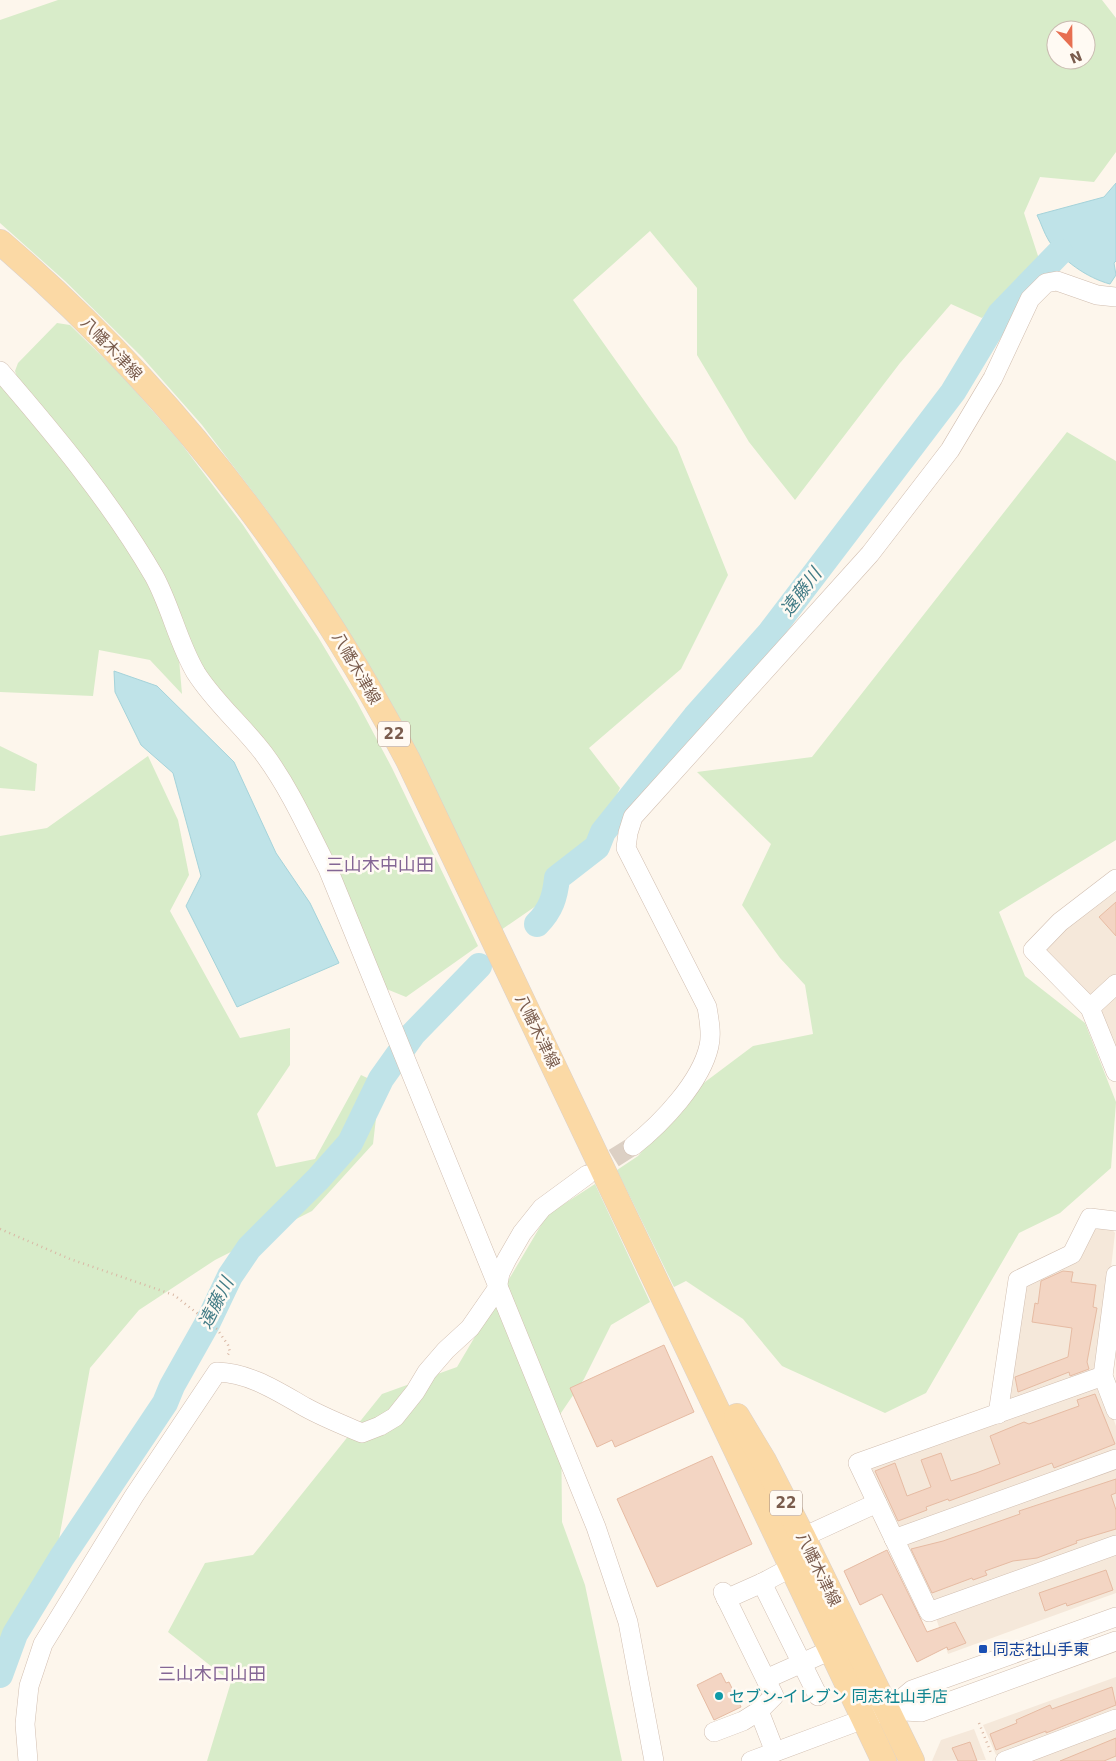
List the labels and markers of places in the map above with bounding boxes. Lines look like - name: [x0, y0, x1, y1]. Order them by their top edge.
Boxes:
- place label: 同志社山手東: [993, 1640, 1089, 1659]
- marker: 同志社山手東: [977, 1643, 989, 1655]
- place label: セブン-イレブン 同志社山手店: [729, 1687, 948, 1706]
- marker: セブン-イレブン 同志社山手店: [713, 1690, 725, 1702]

